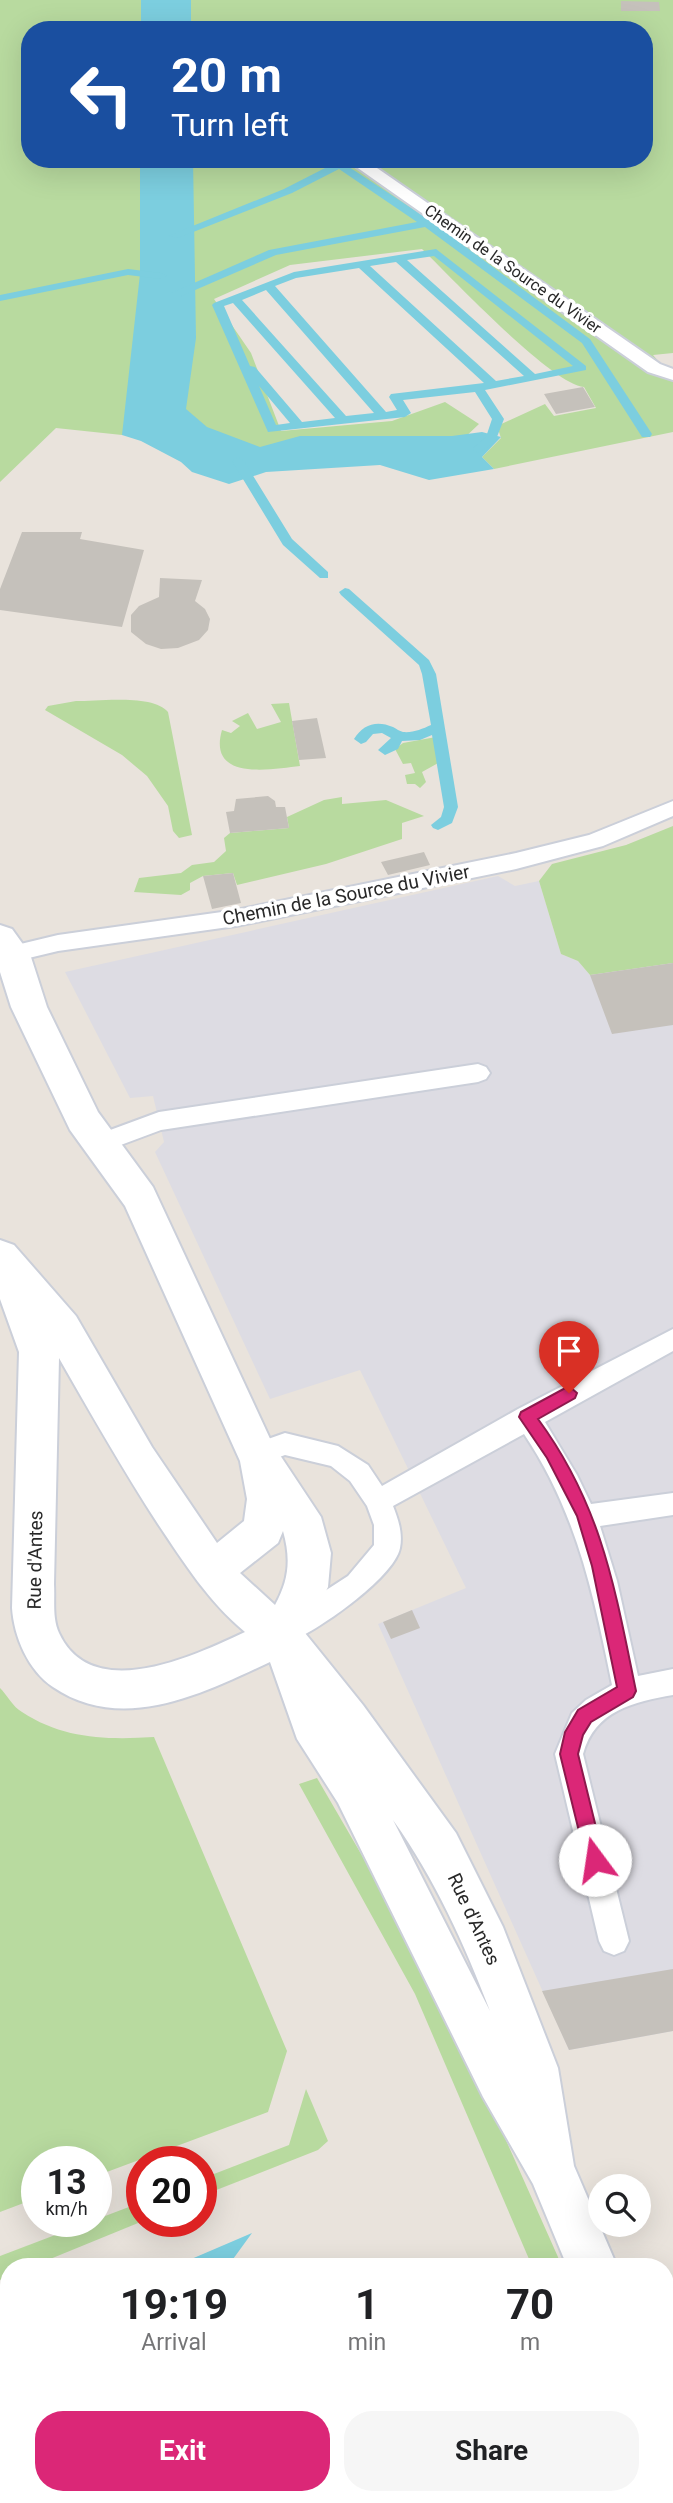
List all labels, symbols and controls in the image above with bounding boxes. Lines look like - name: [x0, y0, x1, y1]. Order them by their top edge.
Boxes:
- text: 20 m: [171, 47, 282, 104]
- icon: left: [56, 49, 147, 140]
- text: Turn left: [171, 106, 289, 144]
- street label: Chemin de la Source du Vivier: [421, 201, 606, 338]
- street label: Chemin de la Source du Vivier: [221, 860, 472, 930]
- pin: [539, 1321, 599, 1393]
- icon: arrive: [550, 1332, 588, 1370]
- street label: Rue d'Antes: [23, 1510, 47, 1610]
- position arrow: [558, 1823, 632, 1897]
- street label: Rue d'Antes: [443, 1869, 505, 1969]
- speed limit sign: 20: [126, 2146, 217, 2237]
- text: 13: [46, 2162, 87, 2203]
- map controls: [588, 2174, 651, 2237]
- button: search: [588, 2174, 651, 2237]
- text: km/h: [45, 2198, 88, 2219]
- text: 19:19: [120, 2280, 228, 2329]
- text: 1: [355, 2280, 379, 2329]
- text: 70: [506, 2280, 554, 2329]
- text: Arrival: [141, 2329, 207, 2356]
- text: min: [348, 2329, 386, 2356]
- text: m: [520, 2329, 540, 2356]
- button: Exit: [35, 2411, 330, 2491]
- button: Share: [344, 2411, 639, 2491]

